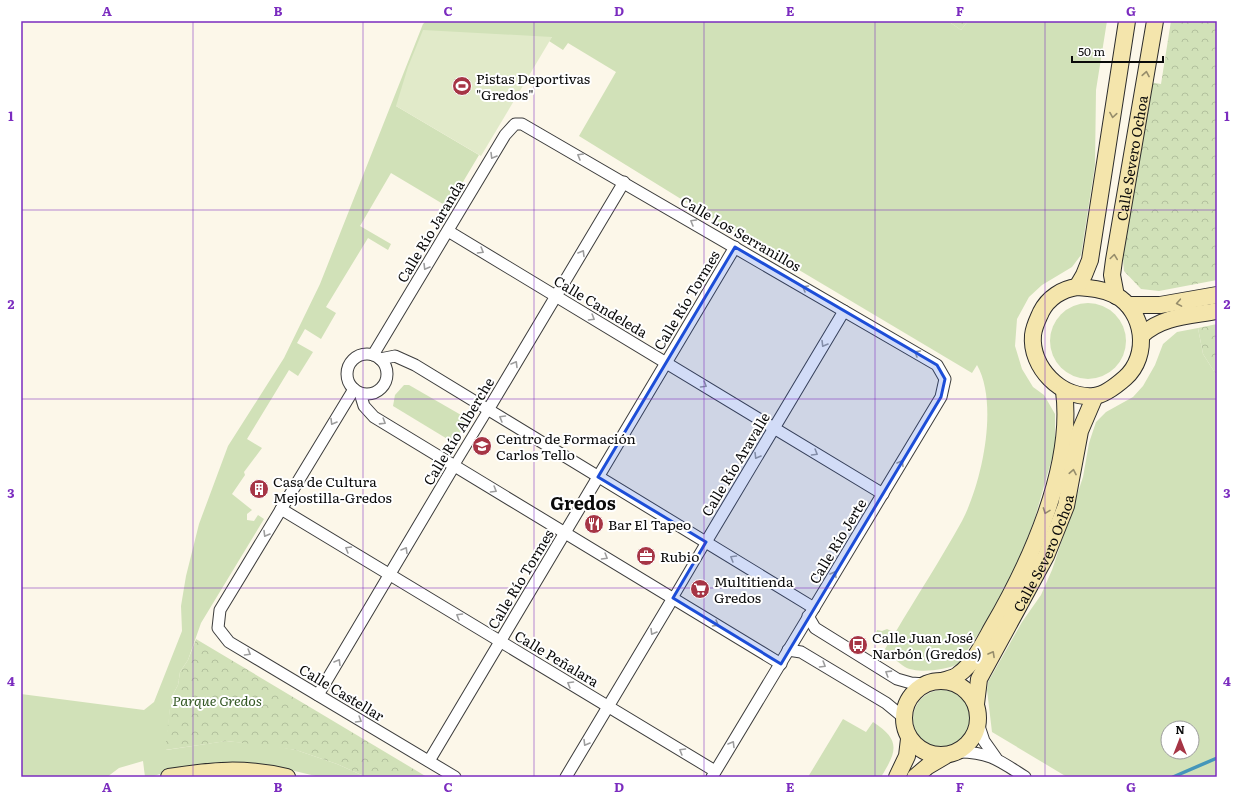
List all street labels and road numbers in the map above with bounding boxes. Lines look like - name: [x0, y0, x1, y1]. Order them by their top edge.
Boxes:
- street label: Calle Severo Ochoa: [1111, 93, 1152, 222]
- street label: Calle Río Jaranda: [391, 176, 469, 286]
- street label: Calle Los Serranillos: [677, 190, 805, 276]
- street label: Calle Río Tormes: [648, 246, 724, 354]
- street label: Calle Candeleda: [550, 270, 652, 342]
- street label: Calle Río Alberche: [418, 373, 498, 489]
- street label: Calle Río Aravalle: [696, 408, 774, 520]
- street label: Calle Severo Ochoa: [1008, 492, 1078, 615]
- street label: Calle Río Jerte: [804, 495, 870, 587]
- street label: Calle Río Tormes: [482, 525, 558, 633]
- street label: Calle Peñalara: [511, 625, 603, 691]
- street label: Calle Castellar: [296, 659, 389, 725]

